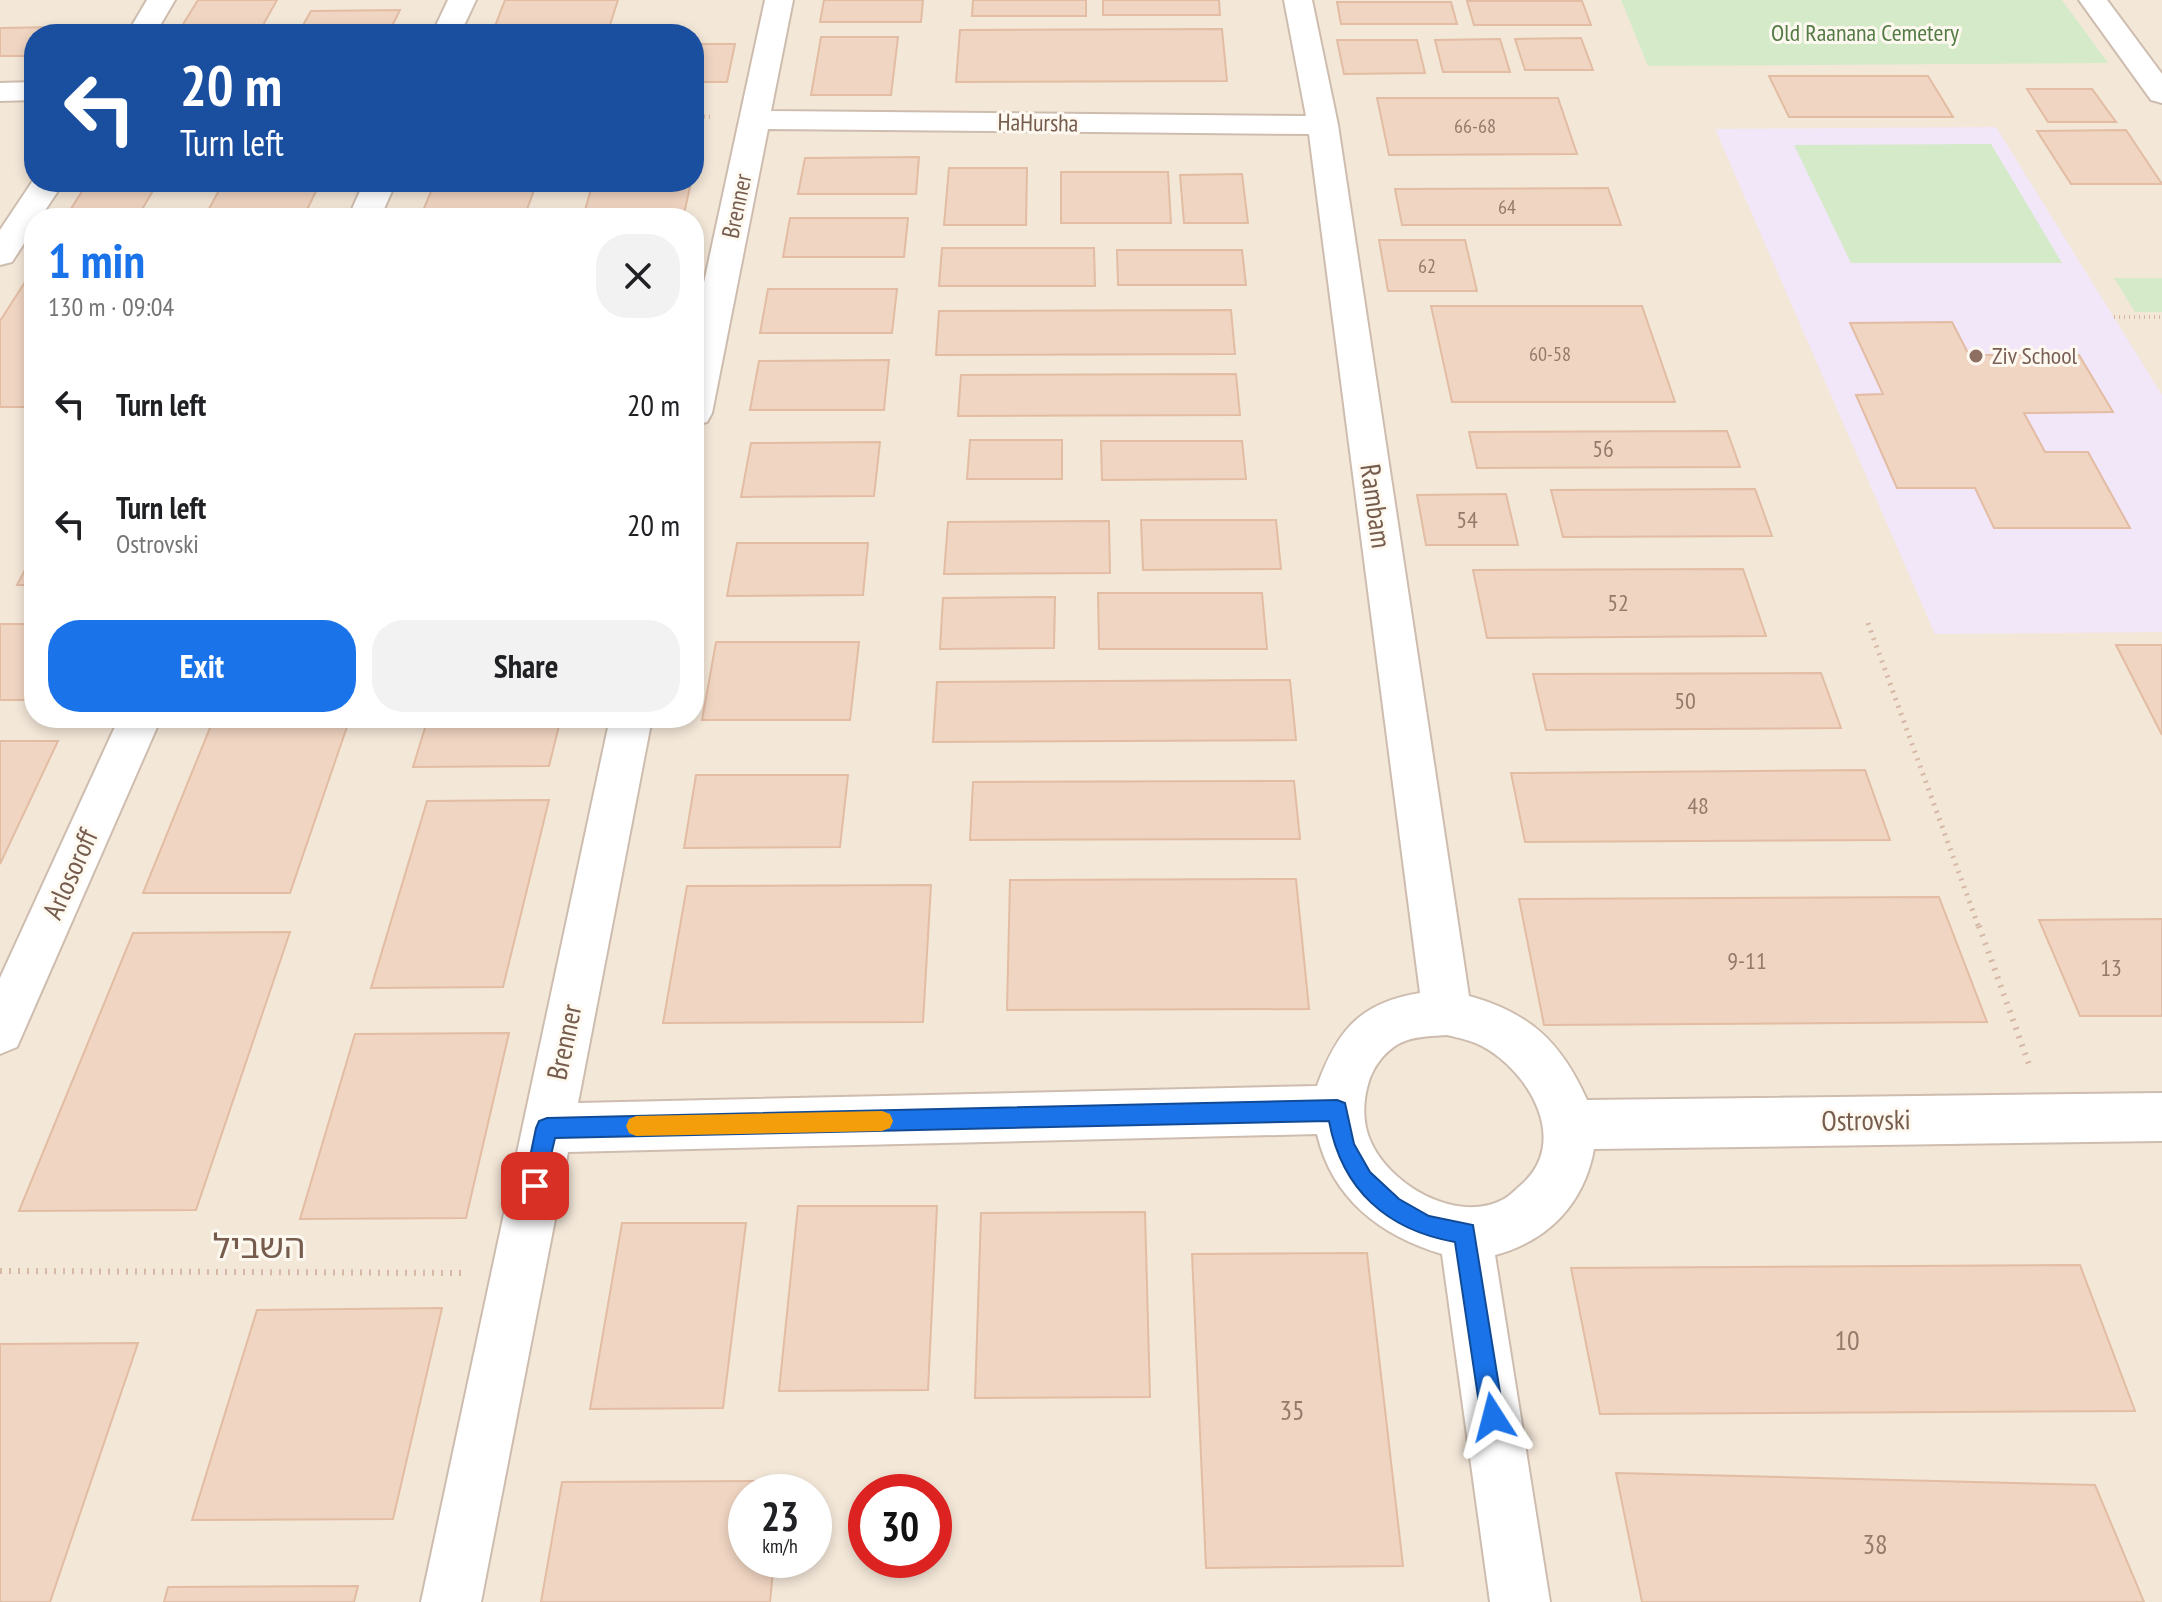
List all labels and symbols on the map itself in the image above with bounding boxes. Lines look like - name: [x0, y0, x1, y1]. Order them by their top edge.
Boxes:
- park label: Old Raanana Cemetery: [1771, 17, 1959, 48]
- street label: HaHursha: [997, 106, 1079, 139]
- house number: 66-68: [1454, 113, 1496, 139]
- street label: Brenner: [715, 170, 759, 241]
- house number: 64: [1498, 194, 1516, 220]
- house number: 62: [1418, 253, 1436, 279]
- place label: Ziv School: [1992, 340, 2078, 371]
- house number: 60-58: [1529, 341, 1571, 367]
- marker: Ziv School: [1967, 347, 1985, 365]
- house number: 56: [1592, 433, 1614, 464]
- street label: Rambam: [1352, 462, 1401, 550]
- house number: 54: [1456, 504, 1478, 535]
- house number: 52: [1607, 587, 1629, 618]
- house number: 50: [1674, 685, 1696, 716]
- house number: 48: [1687, 790, 1709, 821]
- street label: Arlosoroff: [33, 821, 106, 925]
- house number: 9-11: [1727, 945, 1767, 976]
- house number: 13: [2100, 952, 2122, 983]
- street label: Brenner: [537, 1000, 590, 1083]
- street label: Ostrovski: [1821, 1100, 1911, 1139]
- pin: [501, 1152, 569, 1220]
- street label: השביל: [213, 1223, 305, 1267]
- house number: 10: [1834, 1321, 1860, 1358]
- position arrow: [1451, 1375, 1535, 1459]
- house number: 35: [1279, 1391, 1305, 1428]
- speed limit sign: 30: [848, 1474, 952, 1578]
- house number: 38: [1862, 1525, 1888, 1562]

